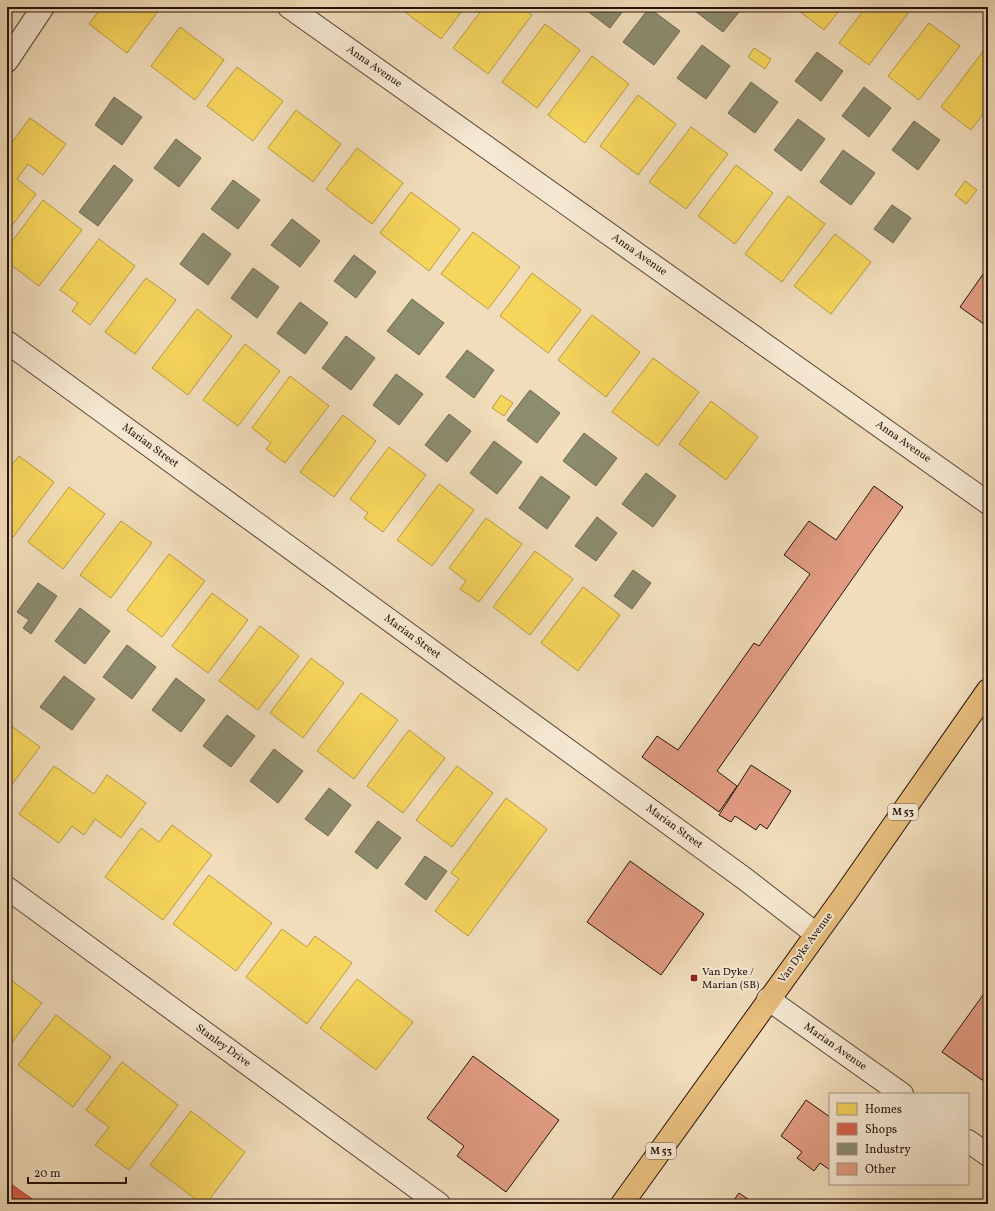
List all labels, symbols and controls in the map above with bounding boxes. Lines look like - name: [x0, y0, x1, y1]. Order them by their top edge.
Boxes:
- street label: Anna Avenue: [343, 42, 405, 92]
- street label: Anna Avenue: [608, 230, 670, 280]
- street label: Anna Avenue: [872, 417, 934, 467]
- street label: Marian Street: [119, 420, 182, 472]
- street label: Marian Street: [381, 611, 444, 663]
- street label: Marian Street: [643, 801, 706, 853]
- road number: M 53: [888, 804, 918, 820]
- street label: Van Dyke Avenue: [775, 910, 837, 986]
- place label: Van Dyke / Marian (SB): [702, 965, 759, 993]
- marker: Van Dyke / Marian (SB): [689, 973, 699, 983]
- street label: Marian Avenue: [800, 1020, 870, 1074]
- street label: Stanley Drive: [192, 1021, 254, 1071]
- legend: [829, 1093, 969, 1185]
- text: Homes: [865, 1102, 902, 1118]
- text: Shops: [865, 1122, 897, 1138]
- text: Industry: [865, 1142, 911, 1158]
- road number: M 53: [646, 1143, 676, 1159]
- scale bar: [28, 1159, 126, 1185]
- text: Other: [865, 1162, 896, 1178]
- text: 20 m: [34, 1166, 61, 1182]

